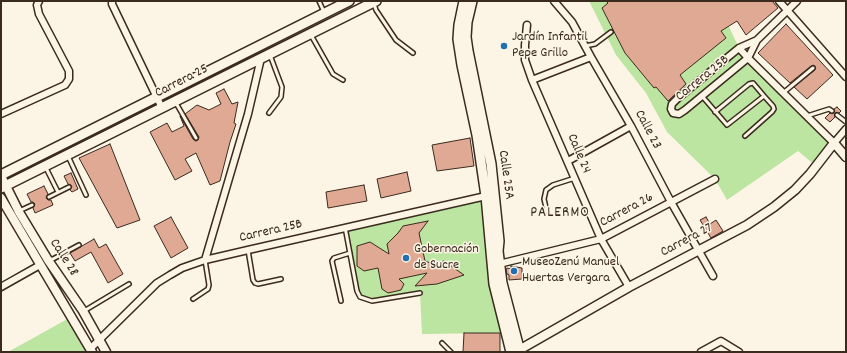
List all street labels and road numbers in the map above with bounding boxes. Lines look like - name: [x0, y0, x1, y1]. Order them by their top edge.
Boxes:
- street label: Carrera 25B: [673, 52, 733, 106]
- street label: Carrera 25: [153, 61, 211, 103]
- street label: Calle 23: [630, 108, 664, 152]
- street label: Calle 24: [562, 132, 594, 176]
- street label: Calle 25A: [493, 149, 517, 201]
- street label: Carrera 26: [597, 190, 657, 232]
- street label: Carrera 25B: [238, 217, 304, 247]
- street label: Carrera 27: [658, 220, 716, 262]
- street label: Calle 28: [45, 236, 81, 280]

